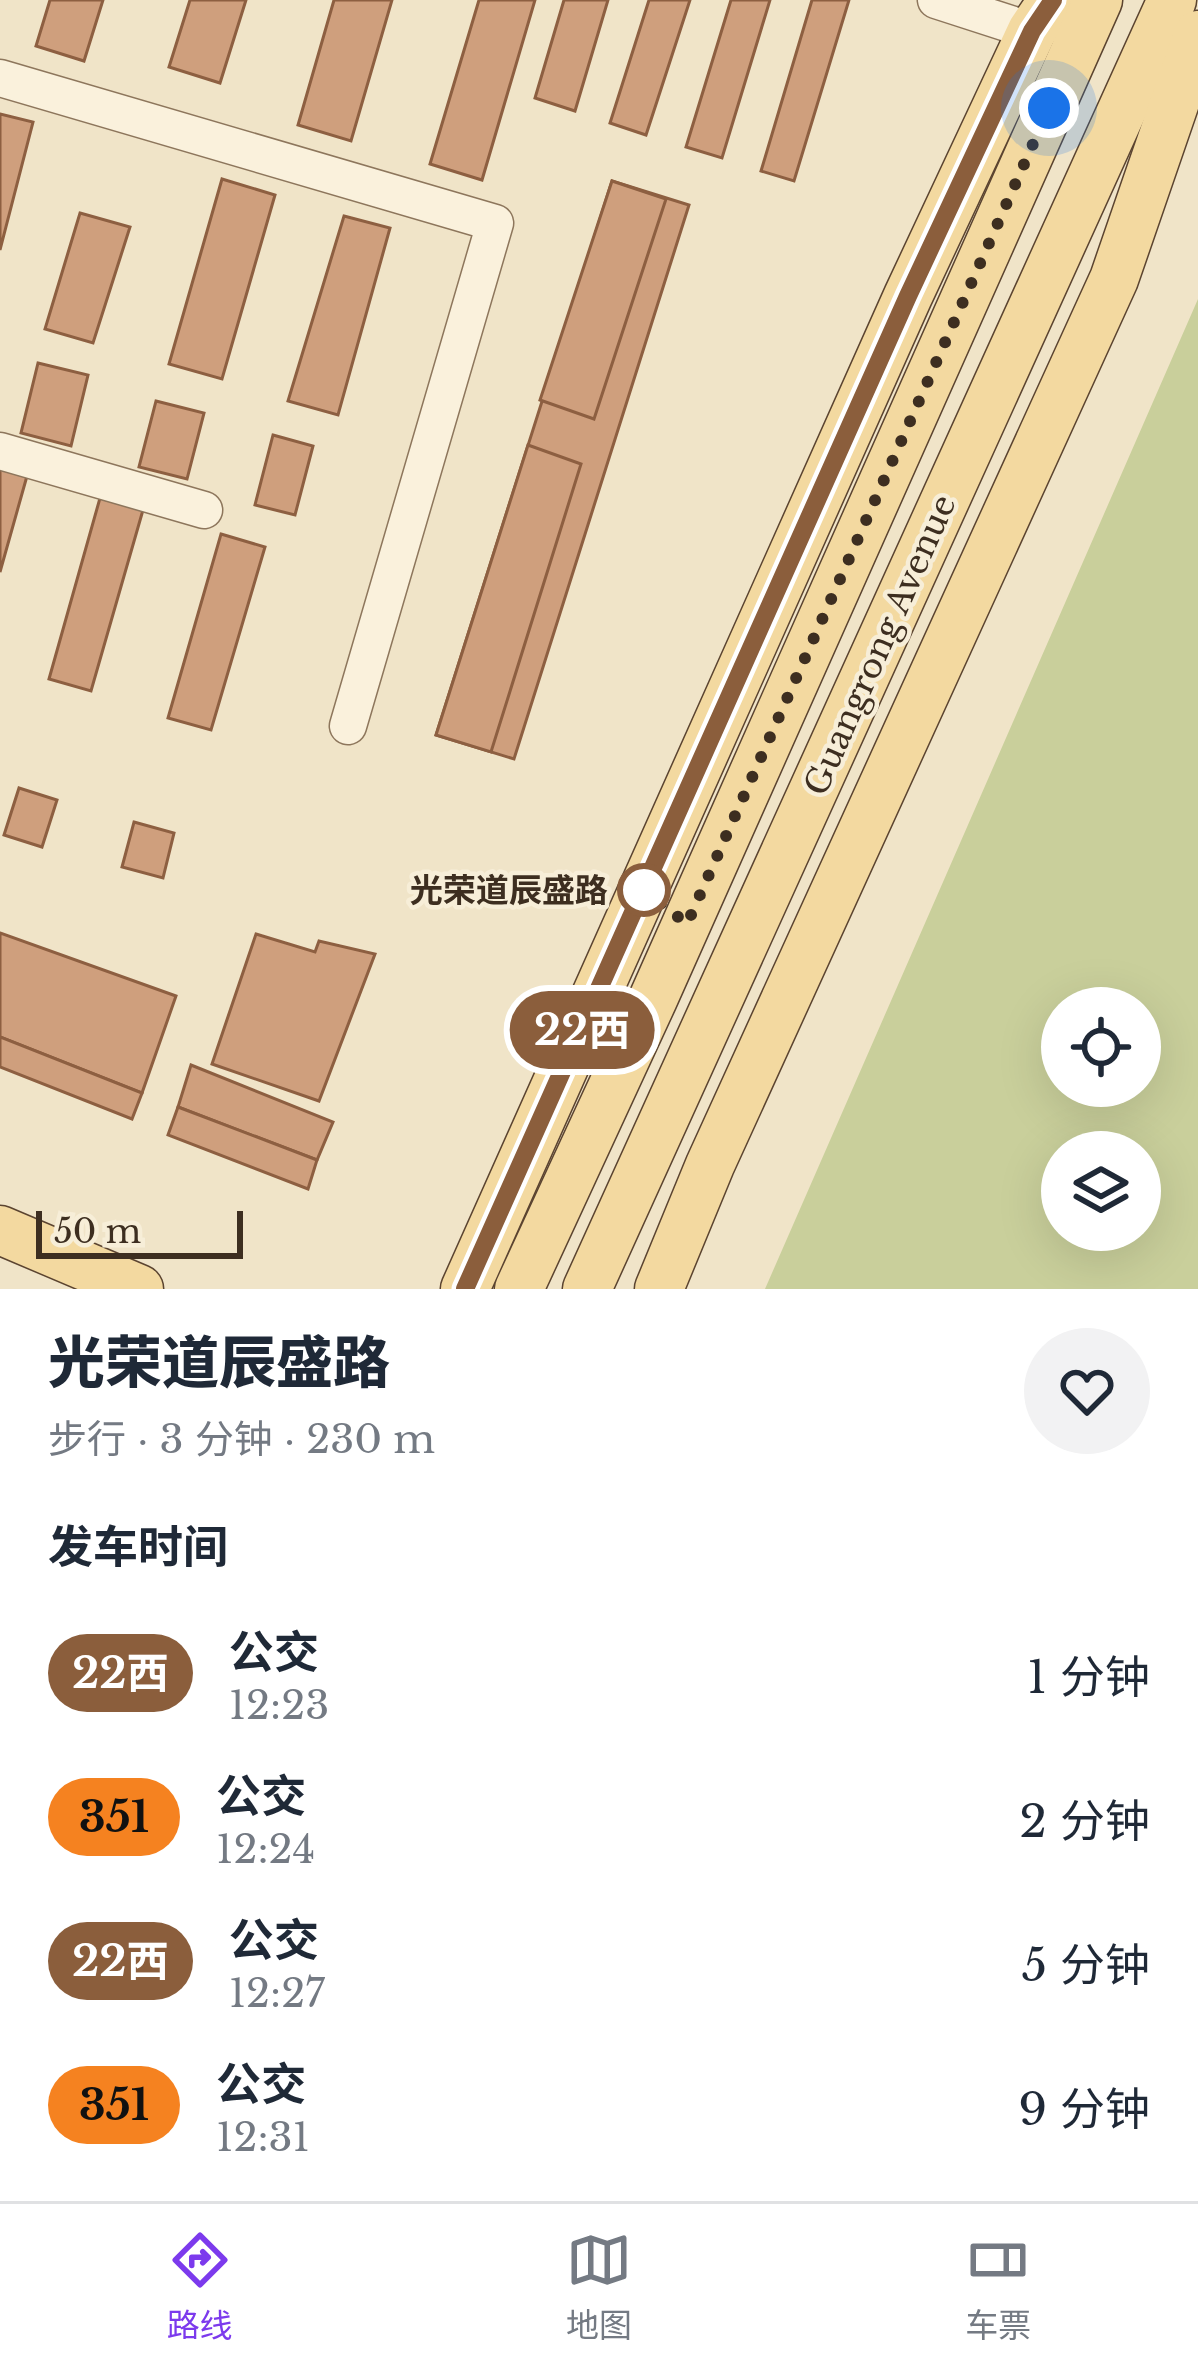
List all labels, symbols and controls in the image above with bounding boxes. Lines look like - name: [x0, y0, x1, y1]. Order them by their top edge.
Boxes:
- your location: [1019, 78, 1079, 138]
- street label: Guangrong Avenue: [795, 488, 965, 802]
- marker: 光荣道辰盛路: [619, 865, 669, 915]
- place label: 光荣道辰盛路: [410, 870, 608, 911]
- map controls: [1041, 987, 1161, 1251]
- button: locate: [1041, 987, 1161, 1107]
- line badge: 22西: [513, 991, 651, 1069]
- text: 22西: [534, 1004, 630, 1056]
- button: layers: [1041, 1131, 1161, 1251]
- scale bar: [36, 1205, 243, 1258]
- text: 50 m: [54, 1211, 141, 1252]
- text: 光荣道辰盛路: [48, 1328, 390, 1398]
- button: heart: [1024, 1328, 1150, 1454]
- text: 步行 · 3 分钟 · 230 m: [48, 1415, 435, 1464]
- text: 发车时间: [48, 1519, 228, 1575]
- text: 公交: [229, 1624, 319, 1680]
- text: 22西: [72, 1647, 169, 1699]
- text: 1 分钟: [1027, 1649, 1150, 1705]
- text: 12:23: [229, 1681, 329, 1730]
- text: 公交: [216, 1768, 306, 1824]
- text: 351: [79, 1791, 149, 1843]
- text: 2 分钟: [1019, 1793, 1150, 1849]
- text: 12:24: [216, 1825, 315, 1874]
- text: 公交: [229, 1912, 319, 1968]
- text: 22西: [72, 1935, 169, 1987]
- text: 5 分钟: [1022, 1937, 1150, 1993]
- text: 12:27: [229, 1969, 325, 2018]
- text: 公交: [216, 2056, 306, 2112]
- text: 351: [79, 2079, 149, 2131]
- text: 9 分钟: [1018, 2081, 1150, 2137]
- text: 12:31: [216, 2113, 310, 2162]
- tab: 路线: [167, 2227, 233, 2347]
- tab: 地图: [566, 2227, 632, 2347]
- tab: 车票: [965, 2227, 1031, 2347]

